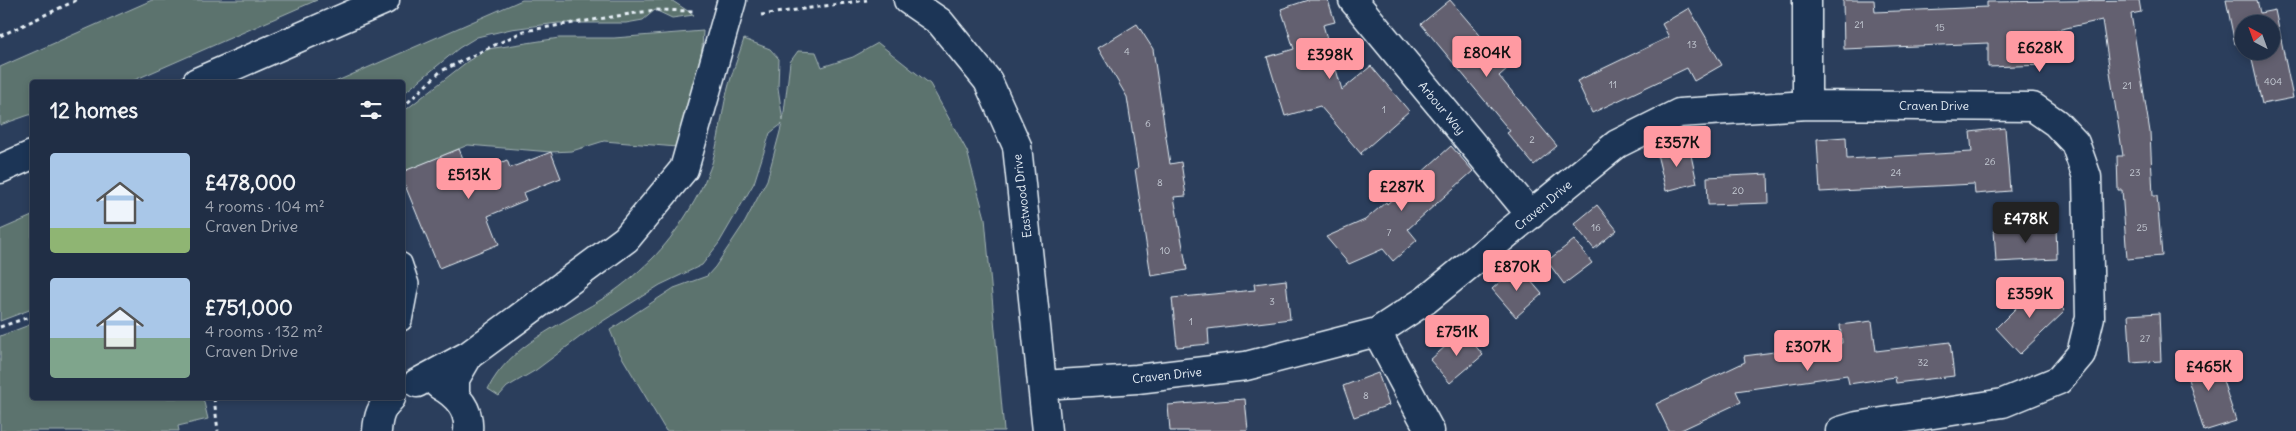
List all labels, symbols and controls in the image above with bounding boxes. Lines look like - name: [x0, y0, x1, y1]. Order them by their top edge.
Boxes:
- north arrow: [2235, 15, 2280, 60]
- map controls: [2235, 15, 2280, 60]
- house number: 21: [1854, 18, 1864, 31]
- house number: 15: [1935, 21, 1945, 34]
- pin: £628K: [2005, 30, 2075, 73]
- pin: £804K: [1452, 36, 1522, 78]
- text: £628K: [2017, 37, 2063, 57]
- pin: £398K: [1295, 38, 1365, 80]
- house number: 13: [1687, 38, 1697, 51]
- text: £804K: [1463, 42, 1511, 62]
- text: £398K: [1307, 44, 1353, 64]
- house number: 4: [1124, 45, 1130, 58]
- house number: 404: [2264, 75, 2282, 88]
- street label: Arbour Way: [1415, 78, 1469, 138]
- house number: 11: [1609, 78, 1617, 91]
- house number: 21: [2122, 79, 2132, 92]
- icon: filters: [357, 96, 385, 124]
- text: 12 homes: [50, 97, 138, 124]
- street label: Craven Drive: [1899, 98, 1969, 113]
- house number: 1: [1382, 103, 1386, 116]
- house number: 6: [1145, 117, 1151, 130]
- pin: £357K: [1642, 126, 1712, 168]
- text: £357K: [1655, 132, 1699, 152]
- house number: 2: [1529, 133, 1535, 146]
- street label: Eastwood Drive: [1009, 153, 1035, 239]
- house number: 26: [1984, 155, 1996, 168]
- pin: £513K: [434, 158, 504, 200]
- text: £513K: [447, 164, 491, 184]
- house number: 24: [1890, 166, 1902, 179]
- house number: 23: [2129, 166, 2141, 179]
- text: £478,000: [205, 169, 296, 196]
- pin: £287K: [1367, 170, 1437, 212]
- icon: home: [90, 173, 150, 233]
- house number: 8: [1157, 176, 1163, 189]
- text: £287K: [1380, 176, 1424, 196]
- street label: Craven Drive: [1511, 177, 1575, 233]
- house number: 20: [1732, 184, 1744, 197]
- text: 4 rooms · 104 m²: [205, 196, 325, 216]
- pin: £478K: [1991, 202, 2061, 244]
- text: £478K: [2004, 208, 2048, 228]
- text: Craven Drive: [205, 216, 298, 236]
- house number: 16: [1591, 221, 1601, 234]
- house number: 25: [2136, 221, 2148, 234]
- house number: 7: [1387, 226, 1392, 239]
- house number: 10: [1160, 244, 1170, 257]
- pin: £870K: [1482, 250, 1552, 292]
- text: £870K: [1494, 256, 1540, 276]
- pin: £359K: [1995, 276, 2065, 319]
- text: £359K: [2007, 283, 2053, 303]
- text: £751,000: [205, 294, 293, 321]
- house number: 3: [1269, 295, 1275, 308]
- icon: home: [90, 298, 150, 358]
- pin: £751K: [1422, 314, 1492, 357]
- house number: 1: [1189, 315, 1193, 328]
- text: 4 rooms · 132 m²: [205, 321, 323, 341]
- text: £751K: [1436, 321, 1478, 341]
- pin: £307K: [1773, 330, 1843, 372]
- house number: 27: [2140, 332, 2150, 345]
- text: £307K: [1785, 336, 1831, 356]
- text: Craven Drive: [205, 341, 298, 361]
- pin: £465K: [2174, 350, 2244, 392]
- house number: 32: [1917, 356, 1929, 369]
- text: £465K: [2186, 356, 2232, 376]
- street label: Craven Drive: [1131, 364, 1203, 386]
- house number: 8: [1363, 389, 1369, 402]

